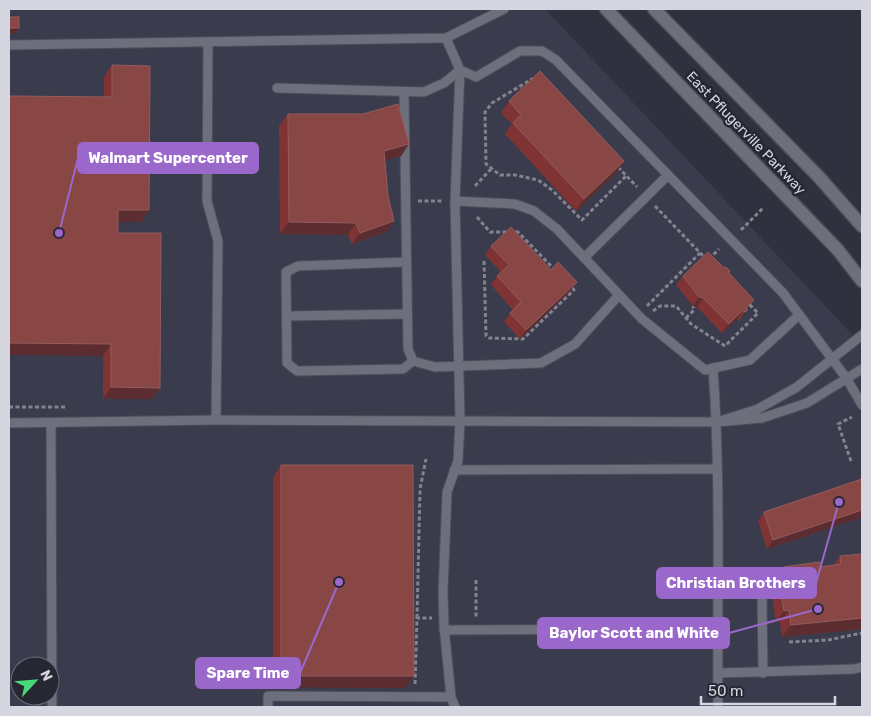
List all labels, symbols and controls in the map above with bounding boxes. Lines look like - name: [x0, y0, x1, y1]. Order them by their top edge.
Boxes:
- street label: East Pflugerville Parkway: [683, 68, 809, 198]
- callout: Walmart Supercenter: [78, 143, 258, 173]
- text: Walmart Supercenter: [88, 149, 248, 167]
- callout: Christian Brothers: [657, 568, 816, 598]
- text: Christian Brothers: [666, 574, 806, 592]
- callout: Baylor Scott and White: [538, 618, 729, 648]
- text: Baylor Scott and White: [549, 624, 719, 642]
- north arrow: [10, 656, 60, 706]
- callout: Spare Time: [196, 658, 300, 688]
- text: Spare Time: [206, 664, 290, 682]
- text: N: [36, 667, 56, 684]
- scale bar: [701, 674, 835, 706]
- text: 50 m: [708, 682, 743, 700]

